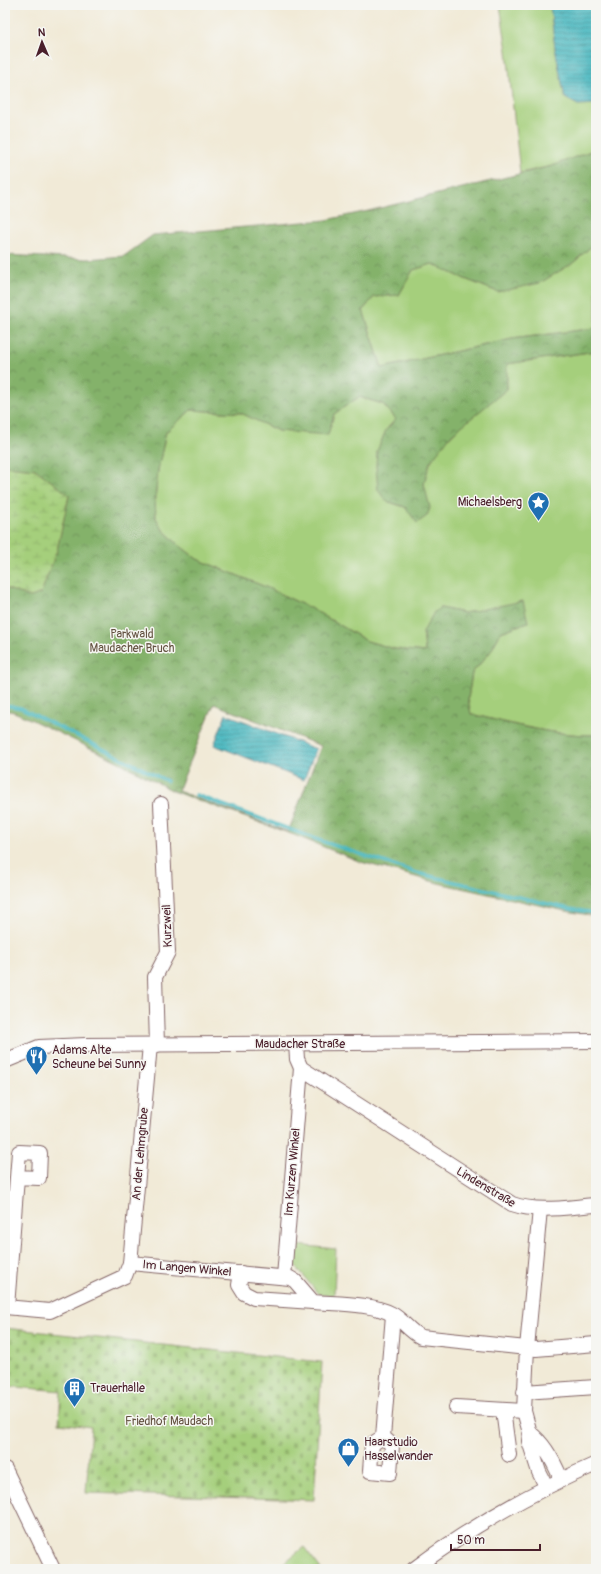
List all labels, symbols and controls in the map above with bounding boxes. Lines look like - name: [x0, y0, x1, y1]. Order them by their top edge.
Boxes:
- north arrow: [22, 22, 62, 62]
- text: N: [38, 26, 46, 39]
- place icon: Michaelsberg: [525, 489, 551, 522]
- place label: Michaelsberg: [458, 495, 522, 510]
- park label: Parkwald Maudacher Bruch: [90, 627, 175, 656]
- street label: Kurzweil: [159, 904, 176, 948]
- street label: Maudacher Straße: [255, 1037, 345, 1052]
- place label: Adams Alte Scheune bei Sunny: [52, 1043, 146, 1072]
- restaurant icon: Adams Alte Scheune bei Sunny: [23, 1044, 49, 1077]
- street label: An der Lehmgrube: [129, 1107, 152, 1201]
- street label: Im Kurzen Winkel: [281, 1127, 304, 1217]
- street label: Lindenstraße: [453, 1164, 518, 1211]
- street label: Im Langen Winkel: [142, 1257, 232, 1280]
- building icon: Trauerhalle: [61, 1375, 87, 1408]
- place label: Trauerhalle: [90, 1381, 145, 1396]
- park label: Friedhof Maudach: [125, 1414, 213, 1429]
- place label: Haarstudio Hasselwander: [364, 1435, 434, 1464]
- shop icon: Haarstudio Hasselwander: [335, 1436, 361, 1469]
- scale bar: [451, 1526, 540, 1552]
- text: 50 m: [457, 1533, 485, 1548]

